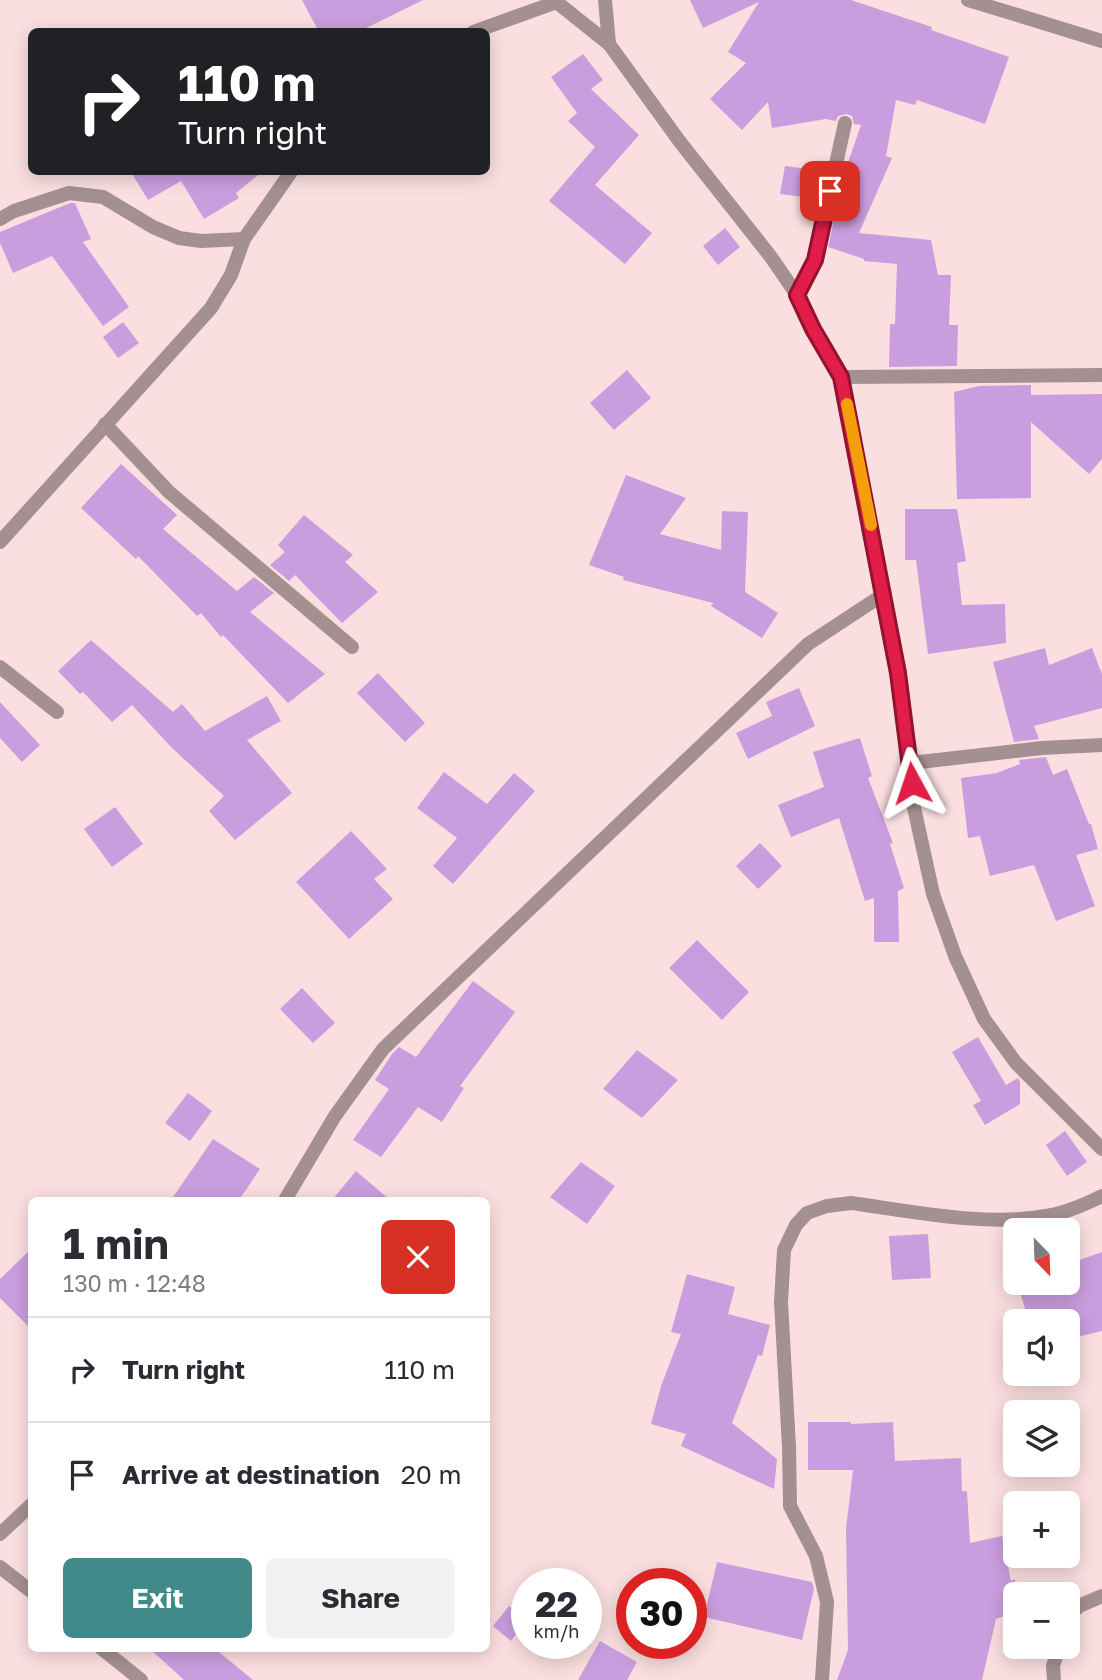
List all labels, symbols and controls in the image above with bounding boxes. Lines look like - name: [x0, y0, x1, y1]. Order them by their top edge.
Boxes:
- text: 110 m: [178, 53, 315, 112]
- icon: right: [63, 56, 154, 147]
- text: Turn right: [178, 113, 327, 151]
- pin: [800, 161, 860, 221]
- icon: arrive: [811, 172, 849, 210]
- position arrow: [875, 746, 949, 820]
- text: 1 min: [63, 1218, 169, 1268]
- north arrow: [1003, 1218, 1080, 1295]
- map controls: [1003, 1218, 1080, 1659]
- button: close: [381, 1220, 455, 1294]
- text: 130 m · 12:48: [63, 1269, 206, 1297]
- button: sound: [1003, 1309, 1080, 1386]
- icon: right: [63, 1351, 101, 1389]
- text: Turn right: [122, 1354, 245, 1385]
- text: 110 m: [384, 1354, 455, 1385]
- button: layers: [1003, 1400, 1080, 1477]
- icon: arrive: [63, 1456, 101, 1494]
- text: Arrive at destination: [122, 1459, 380, 1490]
- text: 20 m: [401, 1459, 461, 1490]
- button: +: [1003, 1491, 1080, 1568]
- button: Exit: [63, 1558, 252, 1638]
- button: Share: [266, 1558, 455, 1638]
- speed limit sign: 30: [616, 1568, 707, 1659]
- button: −: [1003, 1582, 1080, 1659]
- text: 22: [535, 1583, 578, 1625]
- text: km/h: [534, 1620, 579, 1642]

